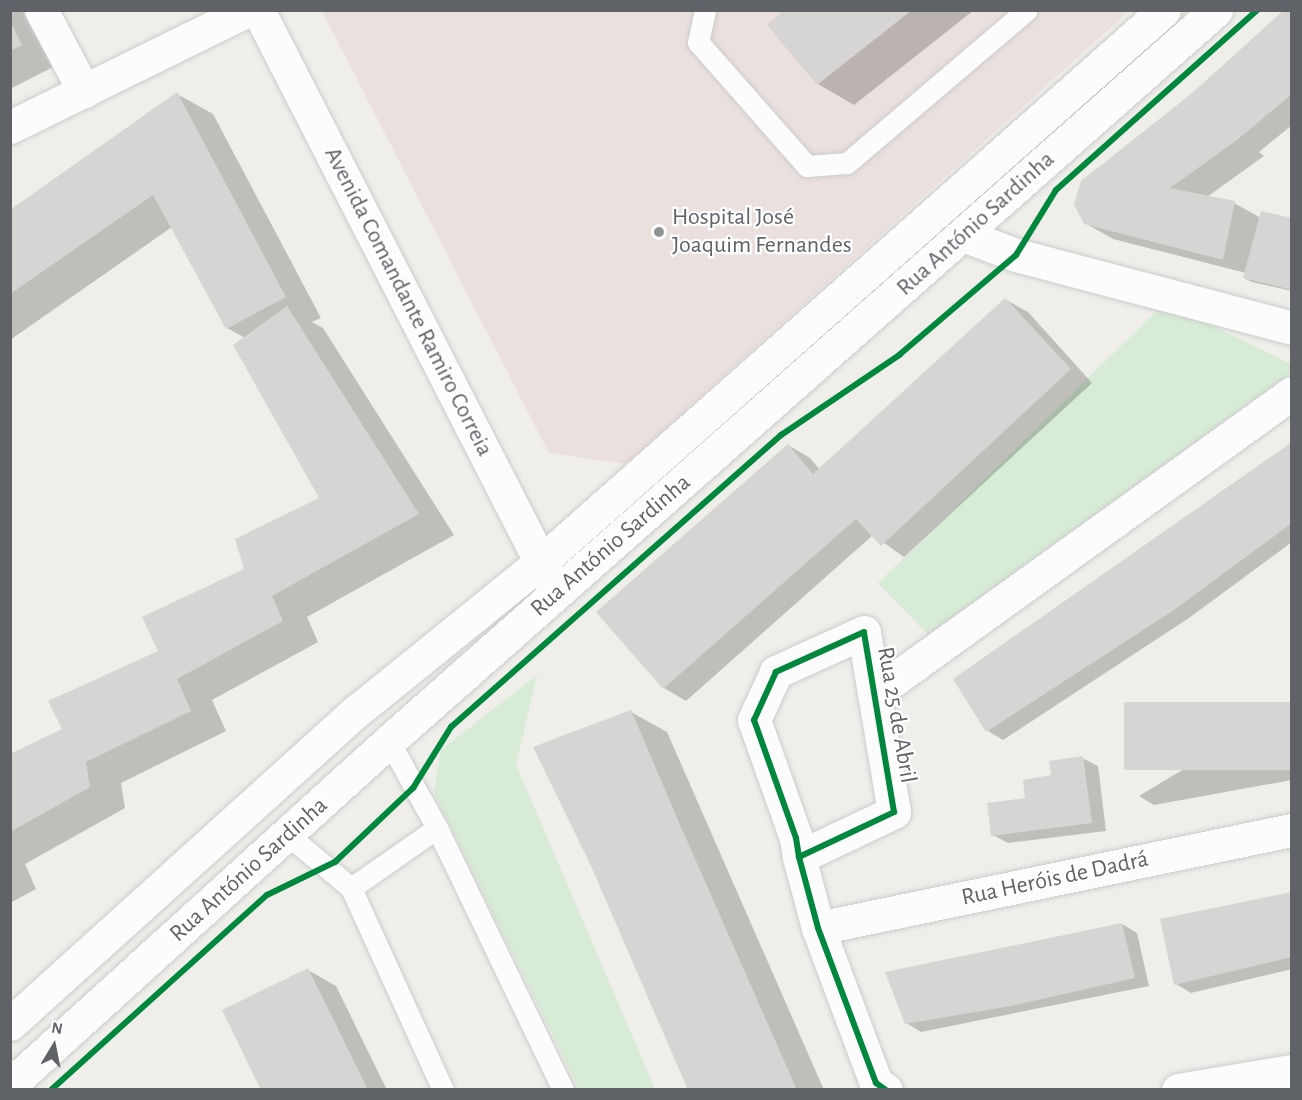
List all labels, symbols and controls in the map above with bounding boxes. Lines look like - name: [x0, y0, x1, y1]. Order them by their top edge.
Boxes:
- street label: Avenida Comandante Ramiro Correia: [317, 143, 499, 461]
- street label: Rua António Sardinha: [891, 146, 1061, 302]
- place label: Hospital José Joaquim Fernandes: [672, 204, 852, 260]
- marker: Hospital José Joaquim Fernandes: [650, 223, 668, 241]
- street label: Rua António Sardinha: [525, 469, 697, 623]
- street label: Rua 25 de Abril: [870, 645, 922, 785]
- street label: Rua António Sardinha: [164, 792, 334, 948]
- street label: Rua Heróis de Dadrá: [959, 845, 1151, 913]
- north arrow: [24, 1016, 84, 1076]
- text: N: [50, 1019, 64, 1037]

